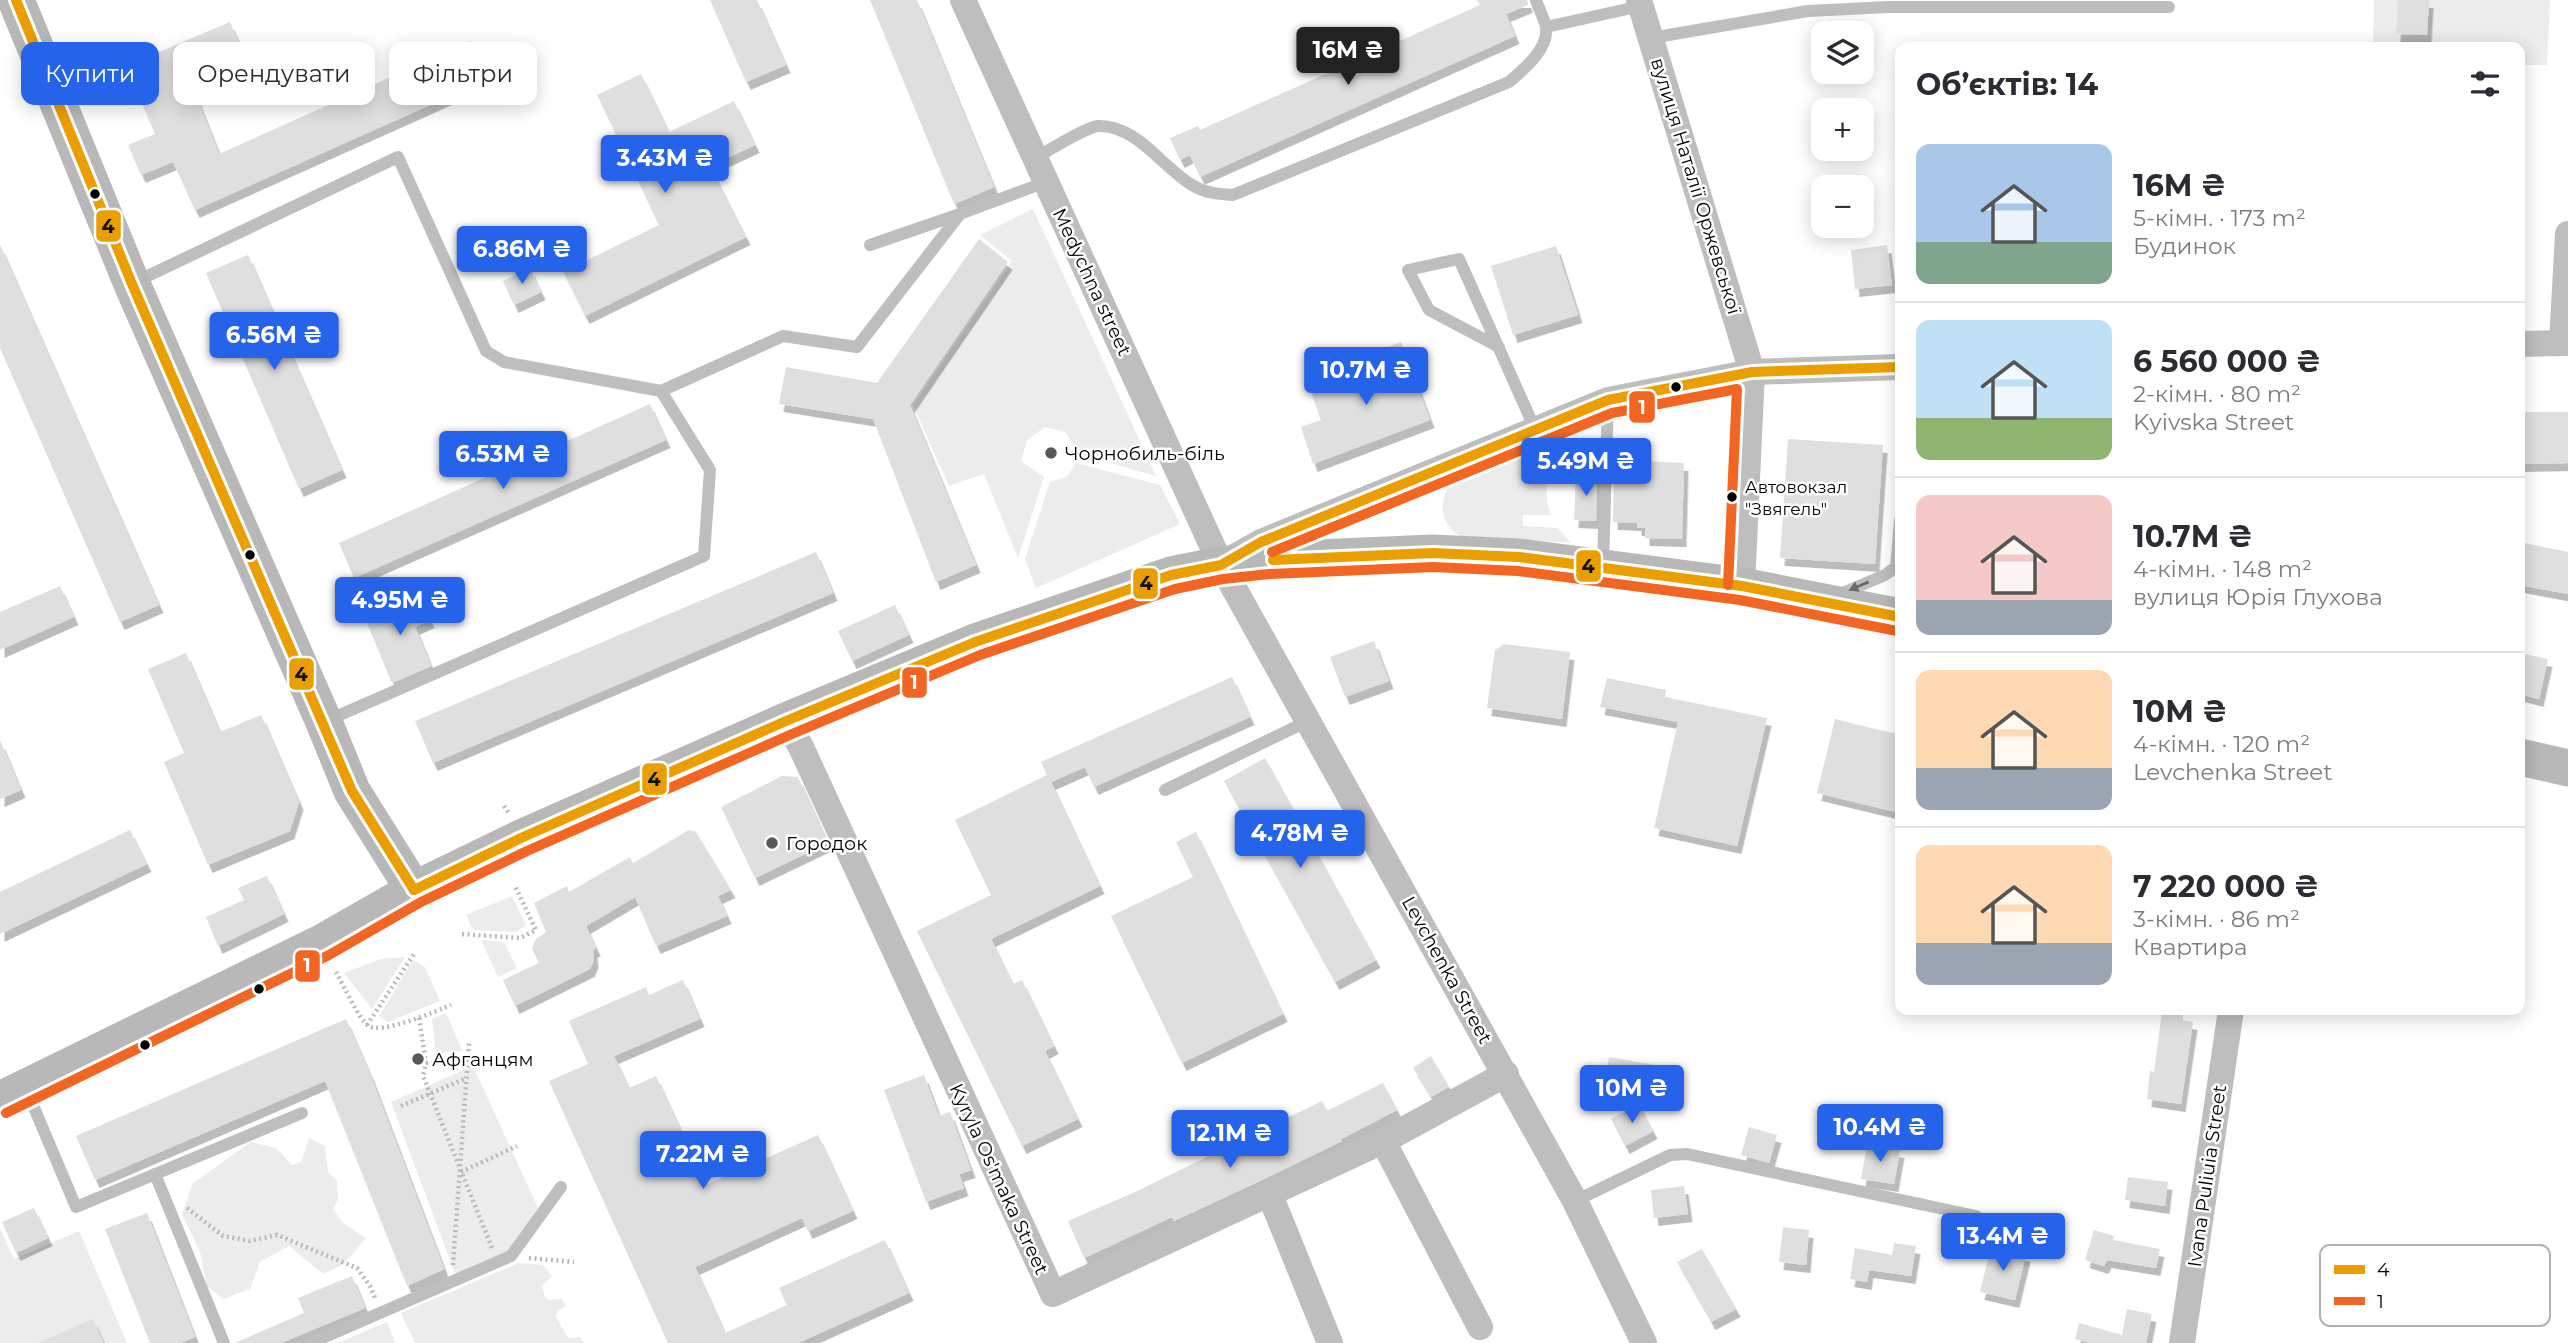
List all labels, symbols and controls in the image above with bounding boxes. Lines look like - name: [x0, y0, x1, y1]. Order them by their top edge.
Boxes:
- map controls: [1811, 21, 1874, 238]
- button: layers: [1811, 21, 1874, 84]
- pin: 16M ₴: [1299, 28, 1397, 87]
- text: 16M ₴: [1312, 36, 1384, 64]
- chip: Купити: [21, 42, 159, 105]
- chip: Орендувати: [173, 42, 375, 105]
- chip: Фільтри: [389, 42, 537, 105]
- street label: вулиця Наталії Оржевської: [1646, 55, 1746, 317]
- icon: filters: [2466, 65, 2504, 103]
- text: Об’єктів: 14: [1916, 66, 2098, 103]
- button: +: [1811, 98, 1874, 161]
- pin: 3.43M ₴: [600, 136, 730, 195]
- text: 3.43M ₴: [617, 144, 713, 172]
- text: 16M ₴: [2133, 167, 2226, 204]
- icon: home: [1972, 172, 2056, 256]
- button: −: [1811, 175, 1874, 238]
- unlabelled marker: [88, 187, 102, 201]
- text: 5-кімн. · 173 m²: [2133, 204, 2306, 232]
- street label: Medychna street: [1048, 205, 1136, 360]
- line badge: 4: [95, 209, 122, 243]
- text: 4: [101, 215, 115, 238]
- pin: 6.86M ₴: [457, 226, 587, 286]
- text: Будинок: [2133, 232, 2236, 260]
- text: 6.86M ₴: [473, 235, 571, 263]
- pin: 6.56M ₴: [209, 312, 339, 372]
- text: 6.56M ₴: [226, 321, 322, 349]
- text: 6 560 000 ₴: [2133, 343, 2321, 380]
- pin: 10.7M ₴: [1301, 348, 1431, 407]
- icon: home: [1972, 348, 2056, 432]
- text: 10.7M ₴: [1320, 356, 1412, 384]
- unlabelled marker: [1669, 380, 1683, 394]
- text: 2-кімн. · 80 m²: [2133, 380, 2301, 408]
- line badge: 1: [1628, 390, 1656, 424]
- text: 1: [1638, 396, 1646, 419]
- text: Kyivska Street: [2133, 408, 2294, 436]
- pin: 6.53M ₴: [438, 432, 568, 491]
- pin: 5.49M ₴: [1521, 438, 1651, 498]
- text: 6.53M ₴: [455, 440, 551, 468]
- place label: Чорнобиль-біль: [1065, 442, 1225, 465]
- marker: Чорнобиль-біль: [1043, 445, 1059, 461]
- text: 5.49M ₴: [1537, 447, 1635, 475]
- place label: Автовокзал "Звягель": [1745, 477, 1847, 519]
- marker: Автовокзал "Звягель": [1725, 490, 1739, 504]
- text: 10.7M ₴: [2133, 518, 2253, 555]
- icon: home: [1972, 523, 2056, 607]
- unlabelled marker: [243, 548, 257, 562]
- line badge: 4: [1575, 549, 1602, 583]
- text: 4: [1581, 555, 1595, 578]
- text: 4-кімн. · 148 m²: [2133, 555, 2312, 583]
- line badge: 4: [1132, 567, 1159, 600]
- text: 4: [1139, 572, 1153, 595]
- pin: 4.95M ₴: [335, 578, 465, 637]
- one-way arrow: [1849, 580, 1869, 592]
- text: вулиця Юрія Глухова: [2133, 583, 2383, 611]
- text: 4.95M ₴: [351, 586, 449, 614]
- line badge: 4: [288, 657, 315, 691]
- text: 4: [294, 663, 308, 686]
- line badge: 1: [901, 666, 928, 699]
- text: 1: [910, 671, 918, 694]
- text: 10M ₴: [2133, 693, 2227, 730]
- icon: home: [1972, 698, 2056, 782]
- text: 4-кімн. · 120 m²: [2133, 730, 2310, 758]
- text: Levchenka Street: [2133, 758, 2333, 786]
- line badge: 4: [641, 762, 668, 796]
- text: 4: [647, 768, 661, 791]
- pin: 4.78M ₴: [1235, 810, 1365, 870]
- text: 4.78M ₴: [1251, 819, 1349, 847]
- place label: Городок: [786, 832, 867, 855]
- marker: Городок: [764, 835, 780, 851]
- text: 7 220 000 ₴: [2133, 868, 2319, 905]
- icon: home: [1972, 873, 2056, 957]
- street label: Levchenka Street: [1397, 892, 1497, 1048]
- text: 3-кімн. · 86 m²: [2133, 905, 2300, 933]
- text: Квартира: [2133, 933, 2247, 961]
- line badge: 1: [294, 949, 321, 983]
- text: 1: [303, 954, 311, 977]
- unlabelled marker: [252, 982, 266, 996]
- unlabelled marker: [138, 1038, 152, 1052]
- place label: Афганцям: [432, 1048, 533, 1071]
- marker: Афганцям: [410, 1051, 426, 1067]
- pin: 10M ₴: [1583, 1066, 1681, 1125]
- text: 10M ₴: [1596, 1074, 1668, 1102]
- street label: Kyryla Osʹmaka Street: [945, 1080, 1054, 1278]
- street label: Ivana Puliuia Street: [2183, 1083, 2231, 1269]
- pin: 10.4M ₴: [1815, 1104, 1945, 1164]
- pin: 12.1M ₴: [1165, 1110, 1295, 1170]
- text: 10.4M ₴: [1833, 1113, 1927, 1141]
- text: 12.1M ₴: [1188, 1119, 1272, 1147]
- pin: 7.22M ₴: [638, 1132, 768, 1191]
- text: 7.22M ₴: [656, 1140, 750, 1168]
- pin: 13.4M ₴: [1938, 1214, 2068, 1273]
- text: 13.4M ₴: [1957, 1222, 2049, 1250]
- legend: [2320, 1245, 2550, 1326]
- text: 4: [2377, 1258, 2390, 1281]
- text: 1: [2377, 1290, 2384, 1313]

